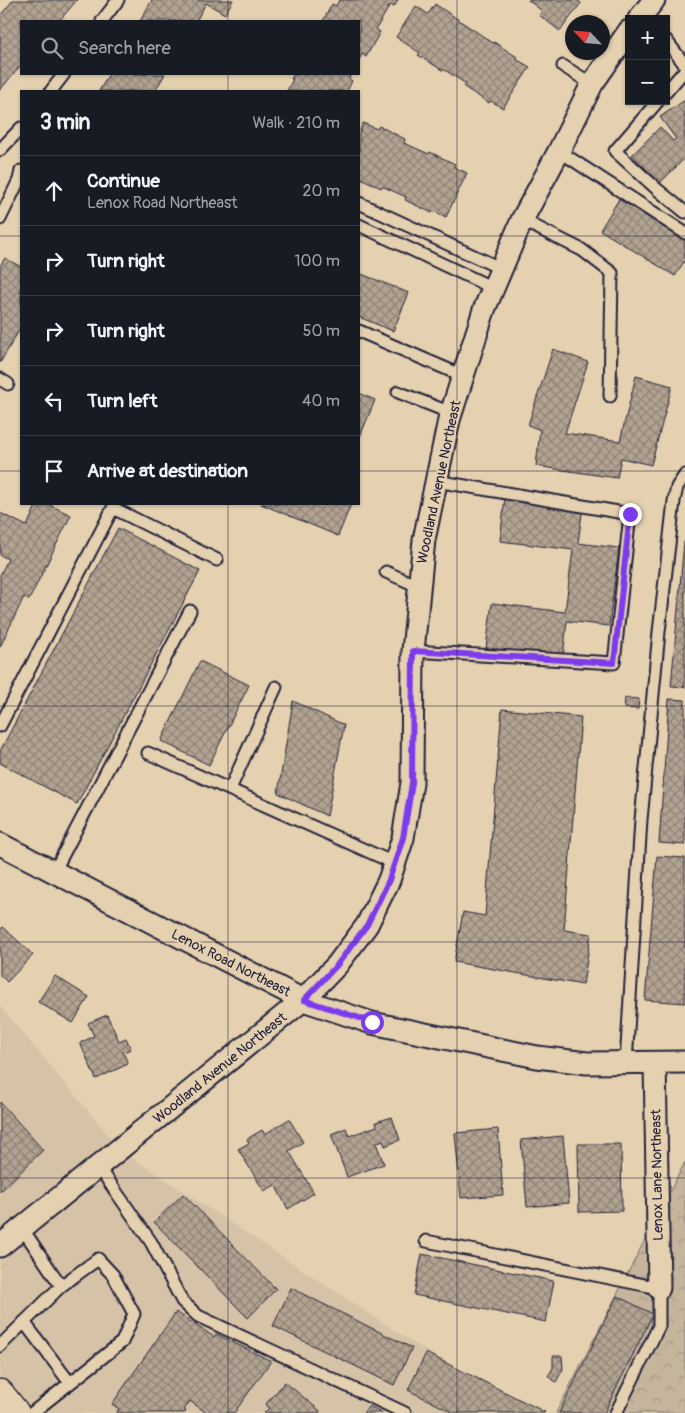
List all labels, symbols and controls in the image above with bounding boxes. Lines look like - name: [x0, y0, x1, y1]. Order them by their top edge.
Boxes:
- north arrow: [565, 15, 610, 60]
- map controls: [625, 15, 670, 105]
- button: +: [625, 15, 670, 60]
- search box: [20, 20, 360, 75]
- icon: search: [38, 34, 66, 62]
- text: Search here: [78, 36, 171, 60]
- button: −: [625, 60, 670, 105]
- text: 3 min: [40, 109, 90, 136]
- text: Walk · 210 m: [252, 113, 340, 133]
- text: Continue: [87, 169, 160, 193]
- icon: ahead: [40, 177, 68, 205]
- text: 20 m: [302, 181, 340, 201]
- text: Lenox Road Northeast: [87, 193, 237, 213]
- icon: right: [40, 247, 68, 275]
- text: Turn right: [87, 249, 165, 273]
- text: 100 m: [294, 251, 340, 271]
- icon: right: [40, 317, 68, 345]
- text: Turn right: [87, 319, 165, 343]
- text: 50 m: [303, 321, 340, 341]
- icon: left: [40, 387, 68, 415]
- text: Turn left: [87, 389, 157, 413]
- text: 40 m: [302, 391, 340, 411]
- street label: Woodland Avenue Northeast: [413, 398, 465, 565]
- icon: arrive: [40, 457, 68, 485]
- text: Arrive at destination: [87, 459, 248, 483]
- route end: [619, 503, 642, 526]
- street label: Lenox Road Northeast: [168, 926, 294, 1001]
- street label: Woodland Avenue Northeast: [150, 1009, 290, 1127]
- route start: [361, 1011, 384, 1034]
- street label: Lenox Lane Northeast: [647, 1109, 667, 1241]

